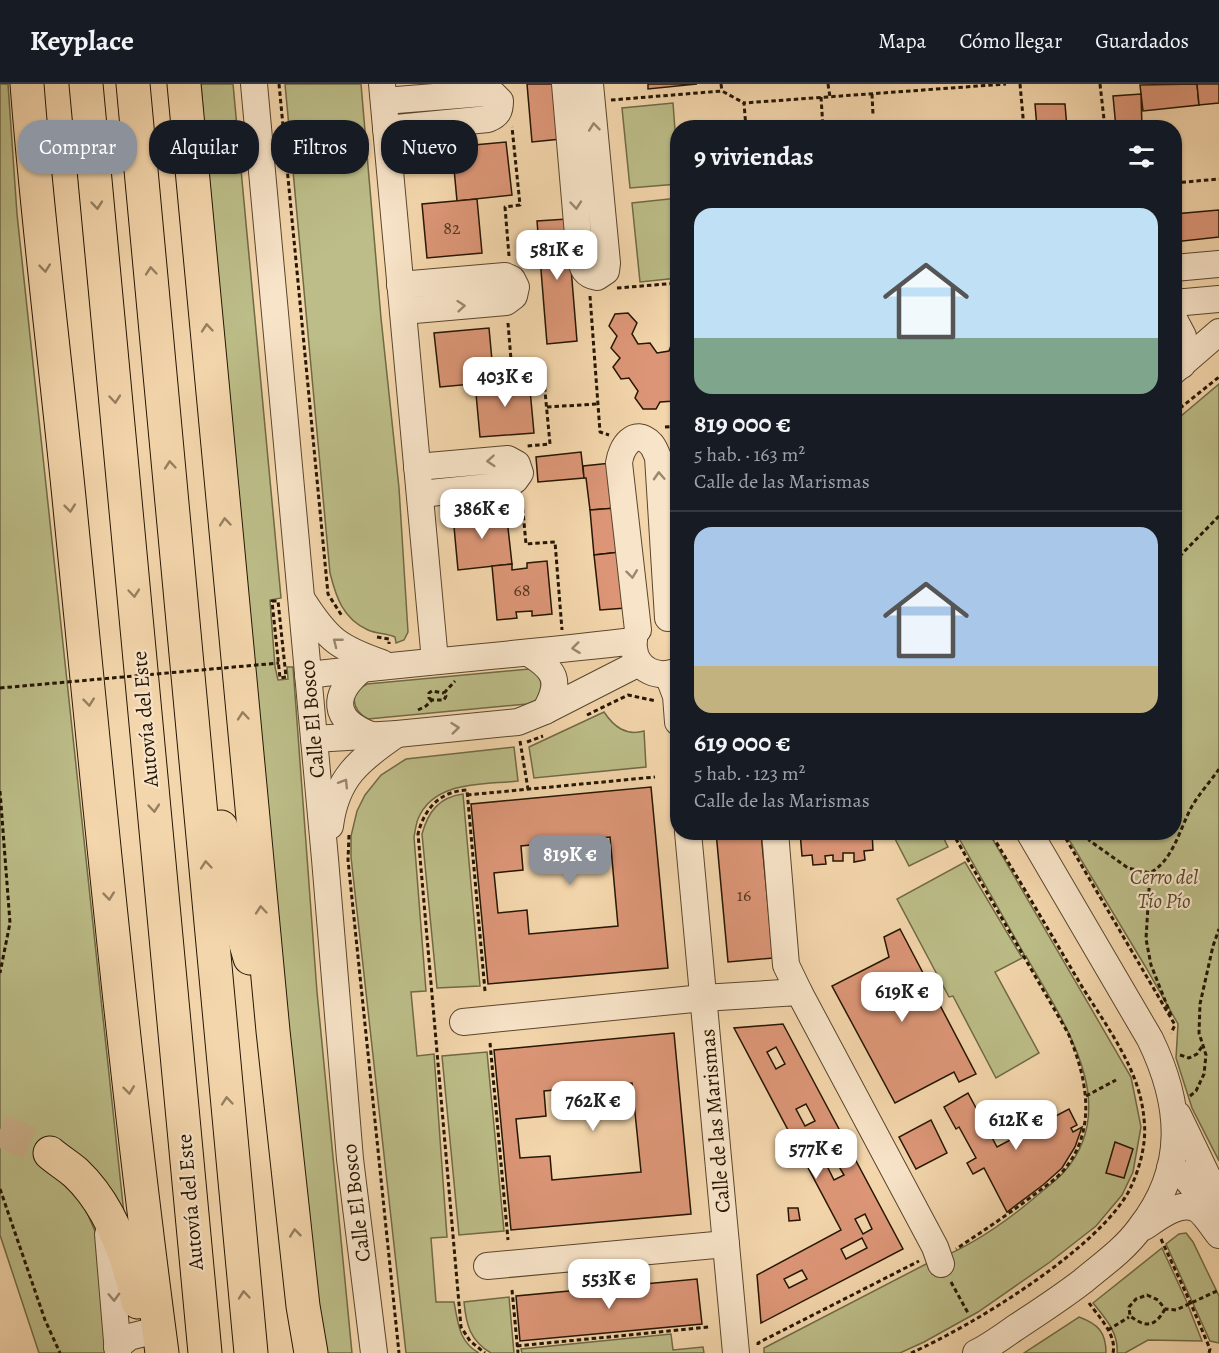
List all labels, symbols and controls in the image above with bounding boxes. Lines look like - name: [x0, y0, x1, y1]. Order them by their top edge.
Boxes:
- text: Keyplace: [30, 22, 134, 60]
- text: Mapa: [878, 27, 926, 55]
- text: Cómo llegar: [959, 27, 1062, 55]
- text: Guardados: [1095, 27, 1189, 55]
- chip: Comprar: [18, 120, 137, 174]
- chip: Alquilar: [149, 120, 259, 174]
- chip: Filtros: [271, 120, 369, 174]
- chip: Nuevo: [381, 120, 478, 174]
- one-way arrow: [588, 122, 601, 132]
- text: 9 viviendas: [694, 139, 814, 174]
- icon: filters: [1125, 140, 1158, 173]
- one-way arrow: [90, 200, 103, 210]
- one-way arrow: [569, 201, 582, 210]
- house number: 82: [443, 216, 461, 240]
- pin: 581K €: [508, 230, 606, 281]
- text: 581K €: [530, 236, 584, 263]
- icon: home: [872, 247, 980, 355]
- one-way arrow: [38, 264, 51, 273]
- one-way arrow: [145, 266, 158, 275]
- one-way arrow: [457, 300, 466, 313]
- one-way arrow: [201, 323, 214, 333]
- pin: 403K €: [456, 357, 554, 408]
- text: 403K €: [477, 363, 533, 390]
- one-way arrow: [108, 395, 121, 404]
- text: 819 000 €: [694, 406, 791, 441]
- text: 5 hab. · 163 m²: [694, 441, 805, 468]
- one-way arrow: [487, 454, 496, 467]
- one-way arrow: [164, 460, 177, 469]
- text: Calle de las Marismas: [694, 468, 870, 495]
- one-way arrow: [653, 471, 666, 480]
- pin: 386K €: [433, 489, 531, 540]
- text: 386K €: [454, 495, 510, 522]
- one-way arrow: [63, 503, 76, 512]
- one-way arrow: [219, 518, 232, 527]
- icon: home: [872, 566, 980, 674]
- one-way arrow: [625, 569, 638, 578]
- house number: 68: [513, 578, 531, 602]
- one-way arrow: [127, 589, 140, 598]
- one-way arrow: [333, 639, 344, 650]
- one-way arrow: [572, 641, 581, 654]
- street label: Autovía del Este: [125, 650, 165, 789]
- street label: Calle El Bosco: [293, 659, 331, 779]
- one-way arrow: [82, 697, 95, 706]
- one-way arrow: [237, 712, 250, 721]
- one-way arrow: [451, 722, 460, 735]
- text: 619 000 €: [694, 725, 791, 760]
- text: 5 hab. · 123 m²: [694, 760, 805, 787]
- one-way arrow: [336, 778, 347, 789]
- text: Calle de las Marismas: [694, 787, 870, 814]
- one-way arrow: [147, 804, 160, 813]
- pin: 819K €: [521, 835, 619, 886]
- text: 819K €: [543, 841, 597, 868]
- one-way arrow: [200, 860, 213, 869]
- park label: Cerro del Tío Pío: [1130, 863, 1199, 915]
- house number: 16: [737, 883, 751, 907]
- one-way arrow: [102, 891, 114, 900]
- one-way arrow: [255, 906, 268, 915]
- pin: 619K €: [853, 972, 951, 1023]
- text: 619K €: [875, 978, 929, 1005]
- street label: Calle de las Marismas: [693, 1028, 737, 1214]
- pin: 762K €: [544, 1081, 642, 1132]
- one-way arrow: [122, 1085, 135, 1094]
- text: 762K €: [565, 1087, 621, 1114]
- one-way arrow: [221, 1096, 234, 1105]
- pin: 612K €: [967, 1100, 1065, 1151]
- text: 612K €: [989, 1106, 1043, 1133]
- pin: 577K €: [767, 1129, 865, 1180]
- street label: Autovía del Este: [170, 1133, 210, 1272]
- text: 577K €: [789, 1135, 843, 1162]
- street label: Calle El Bosco: [335, 1142, 377, 1264]
- one-way arrow: [289, 1228, 302, 1237]
- pin: 553K €: [560, 1259, 658, 1310]
- text: 553K €: [582, 1265, 636, 1292]
- one-way arrow: [238, 1290, 251, 1299]
- one-way arrow: [107, 1293, 120, 1302]

